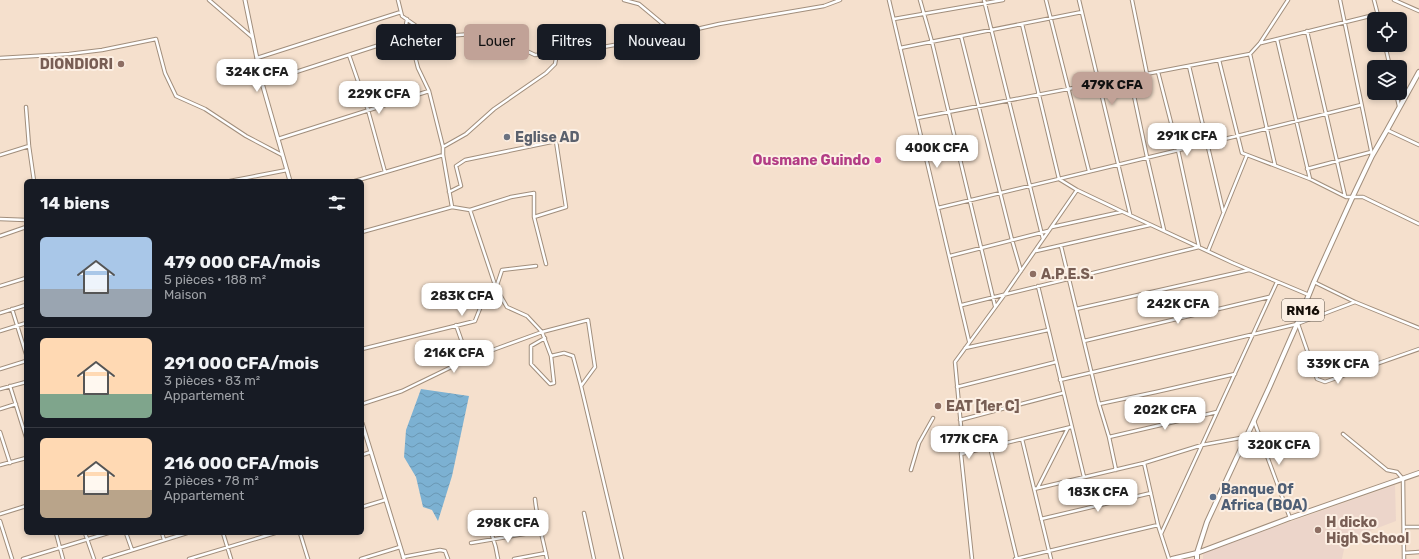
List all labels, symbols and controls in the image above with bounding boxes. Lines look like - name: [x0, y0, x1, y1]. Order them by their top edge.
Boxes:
- map controls: [1367, 12, 1407, 100]
- button: locate: [1367, 12, 1407, 52]
- chip: Acheter: [376, 24, 456, 60]
- chip: Louer: [464, 24, 529, 60]
- chip: Filtres: [537, 24, 606, 60]
- chip: Nouveau: [614, 24, 700, 60]
- place label: DIONDIORI: [40, 56, 113, 73]
- marker: DIONDIORI: [116, 59, 126, 69]
- pin: 324K CFA: [216, 59, 298, 93]
- button: layers: [1367, 60, 1407, 100]
- text: 324K CFA: [225, 64, 289, 79]
- pin: 479K CFA: [1071, 72, 1153, 106]
- text: 479K CFA: [1081, 77, 1143, 92]
- pin: 229K CFA: [338, 81, 420, 115]
- text: 229K CFA: [348, 86, 410, 101]
- pin: 291K CFA: [1146, 123, 1228, 157]
- text: 291K CFA: [1157, 128, 1217, 143]
- place label: Eglise AD: [515, 129, 580, 146]
- marker: Eglise AD: [502, 132, 512, 142]
- pin: 400K CFA: [896, 135, 978, 169]
- text: 400K CFA: [905, 140, 969, 155]
- place label: Ousmane Guindo: [752, 152, 870, 169]
- marker: Ousmane Guindo: [873, 155, 883, 165]
- icon: filters: [326, 192, 348, 214]
- text: 14 biens: [40, 193, 110, 213]
- text: 479 000 CFA/mois: [164, 252, 320, 272]
- icon: home: [72, 253, 120, 301]
- place label: A.P.E.S.: [1041, 266, 1094, 283]
- marker: A.P.E.S.: [1028, 269, 1038, 279]
- text: 5 pièces · 188 m²: [164, 272, 266, 287]
- pin: 283K CFA: [421, 283, 503, 317]
- text: Maison: [164, 287, 207, 302]
- text: 283K CFA: [430, 288, 494, 303]
- pin: 242K CFA: [1137, 291, 1219, 325]
- text: 242K CFA: [1146, 296, 1210, 311]
- road number: RN16: [1282, 299, 1324, 321]
- pin: 216K CFA: [413, 340, 495, 374]
- text: 216K CFA: [424, 345, 484, 360]
- pin: 339K CFA: [1297, 351, 1379, 385]
- text: 291 000 CFA/mois: [164, 353, 319, 373]
- icon: home: [72, 354, 120, 402]
- text: 339K CFA: [1307, 356, 1369, 371]
- text: 3 pièces · 83 m²: [164, 373, 260, 388]
- text: Appartement: [164, 388, 244, 403]
- pin: 202K CFA: [1124, 397, 1206, 431]
- place label: EAT [1er C]: [946, 398, 1020, 415]
- marker: EAT [1er C]: [933, 401, 943, 411]
- text: 202K CFA: [1133, 402, 1197, 417]
- pin: 177K CFA: [928, 426, 1010, 460]
- text: 177K CFA: [940, 431, 998, 446]
- pin: 320K CFA: [1238, 432, 1320, 466]
- text: 320K CFA: [1247, 437, 1311, 452]
- text: 216 000 CFA/mois: [164, 453, 319, 473]
- icon: home: [72, 454, 120, 502]
- text: 2 pièces · 78 m²: [164, 473, 259, 488]
- pin: 183K CFA: [1057, 479, 1139, 513]
- place label: Banque Of Africa (BOA): [1221, 481, 1307, 514]
- text: 183K CFA: [1067, 484, 1129, 499]
- text: Appartement: [164, 488, 244, 503]
- marker: Banque Of Africa (BOA): [1208, 492, 1218, 502]
- pin: 298K CFA: [467, 510, 549, 544]
- place label: H dicko High School: [1326, 514, 1409, 547]
- text: 298K CFA: [477, 515, 539, 530]
- marker: H dicko High School: [1313, 525, 1323, 535]

